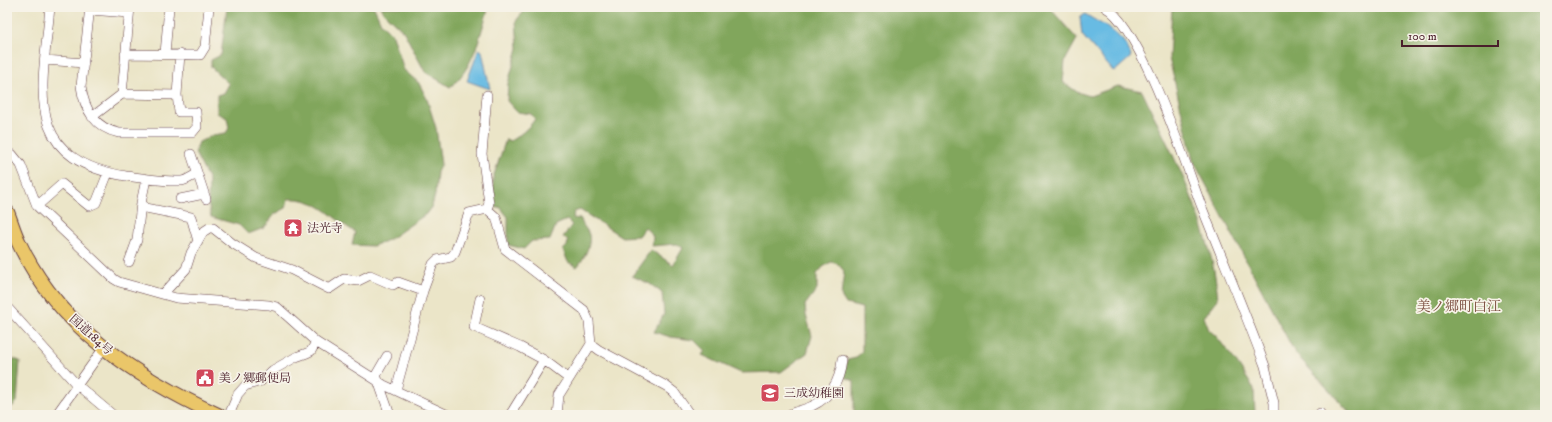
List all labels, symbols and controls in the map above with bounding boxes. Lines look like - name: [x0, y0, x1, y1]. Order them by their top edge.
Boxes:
- scale bar: [1402, 22, 1498, 48]
- text: 100 m: [1408, 29, 1437, 44]
- temple icon: 法光寺: [282, 217, 304, 239]
- place label: 法光寺: [307, 221, 343, 236]
- district label: 美ノ郷町白江: [1417, 298, 1501, 316]
- street label: 国道184号: [66, 312, 116, 358]
- public building icon: 美ノ郷郵便局: [194, 367, 216, 389]
- place label: 美ノ郷郵便局: [219, 371, 291, 386]
- school or university icon: 三成幼稚園: [759, 382, 781, 404]
- place label: 三成幼稚園: [784, 386, 844, 401]

